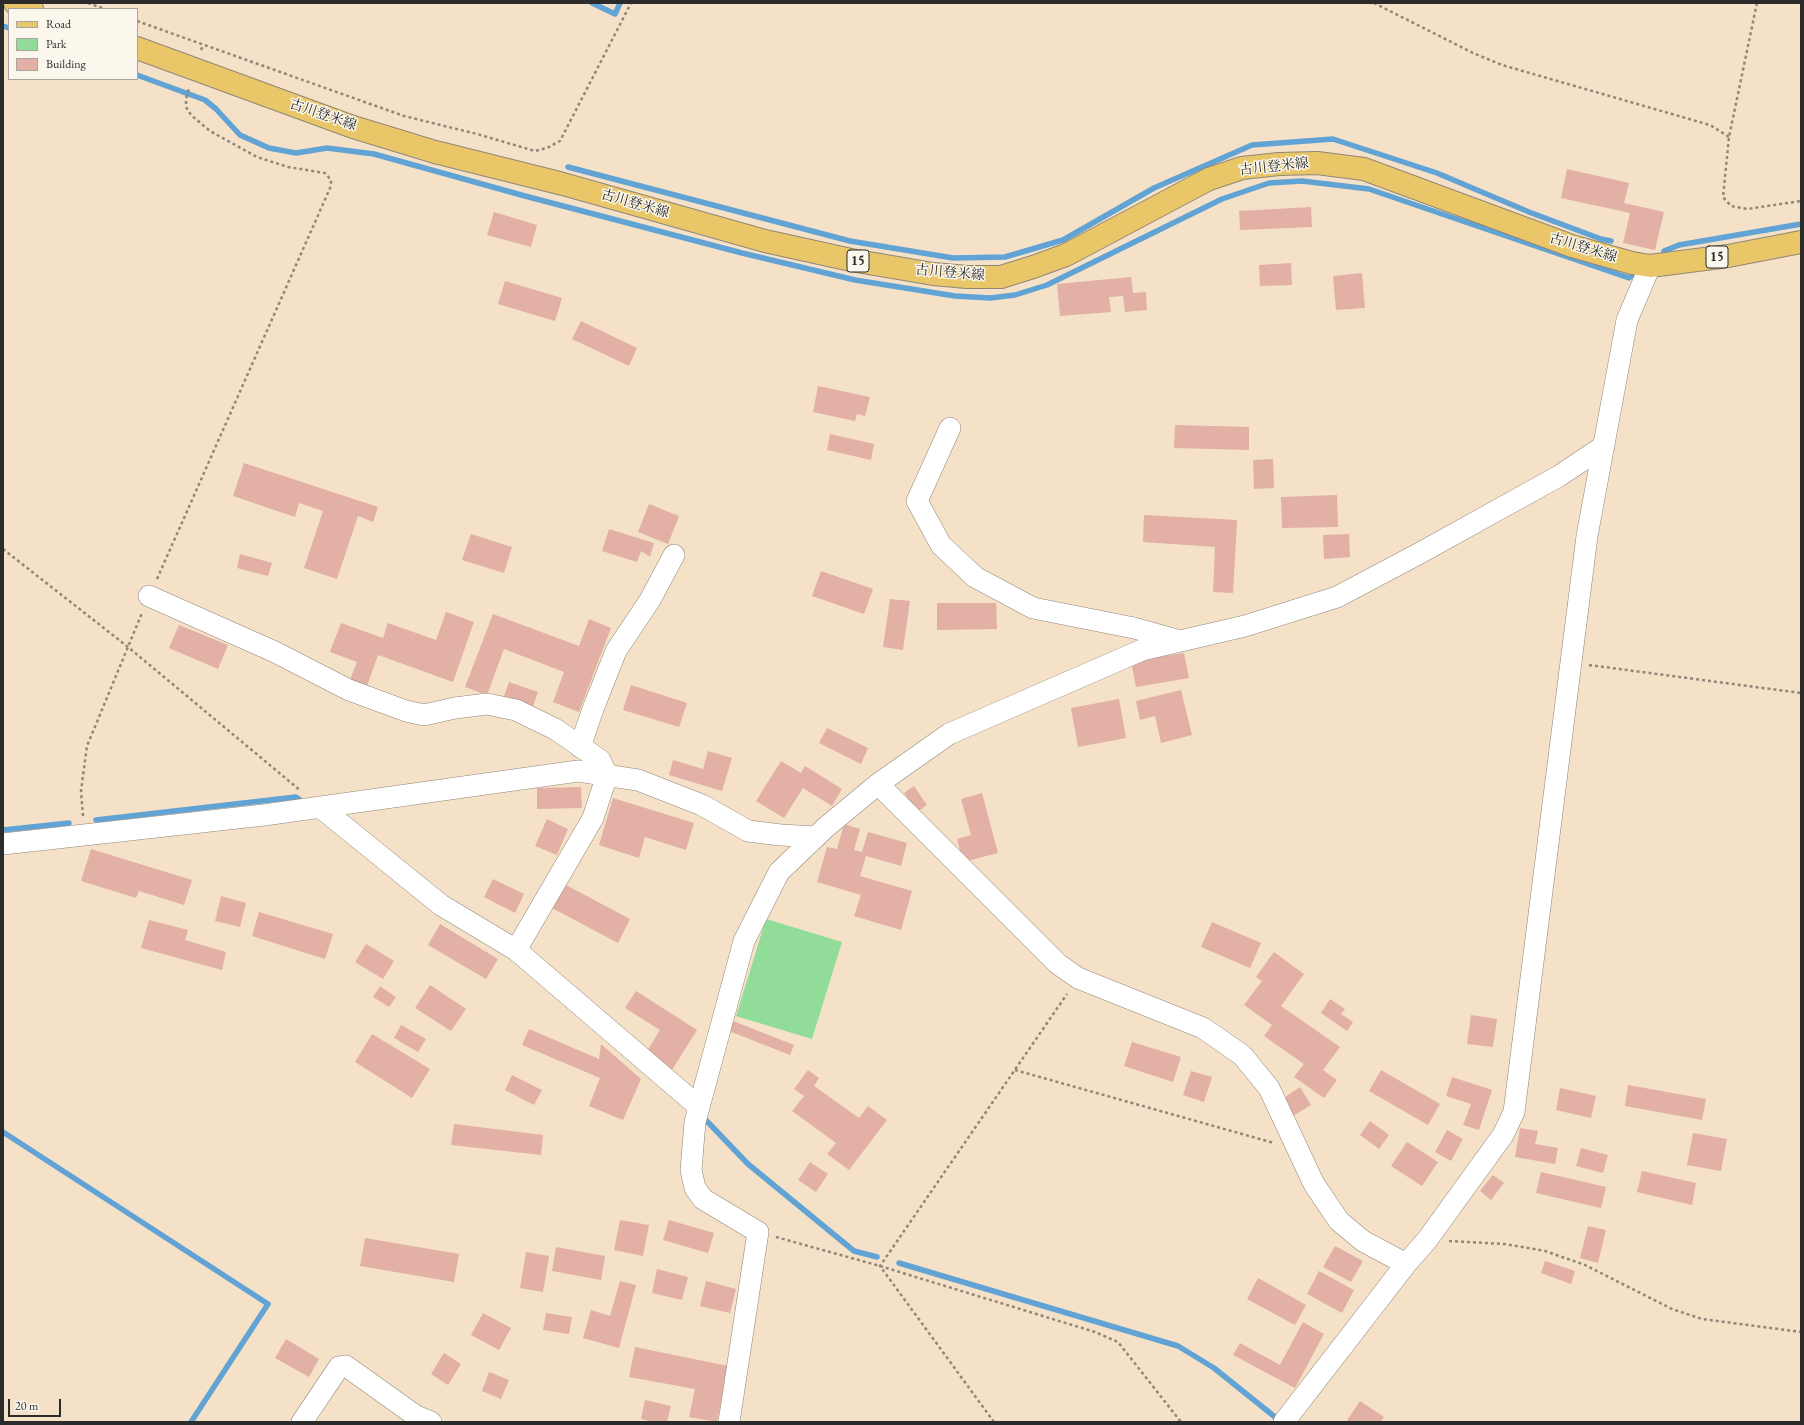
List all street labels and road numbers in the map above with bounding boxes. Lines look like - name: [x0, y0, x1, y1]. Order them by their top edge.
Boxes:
- street label: 古川登米線: [287, 96, 359, 134]
- street label: 古川登米線: [1238, 155, 1310, 179]
- street label: 古川登米線: [599, 186, 671, 222]
- street label: 古川登米線: [1547, 230, 1619, 266]
- road number: 15: [1706, 246, 1728, 268]
- road number: 15: [847, 250, 869, 272]
- street label: 古川登米線: [914, 262, 986, 284]

